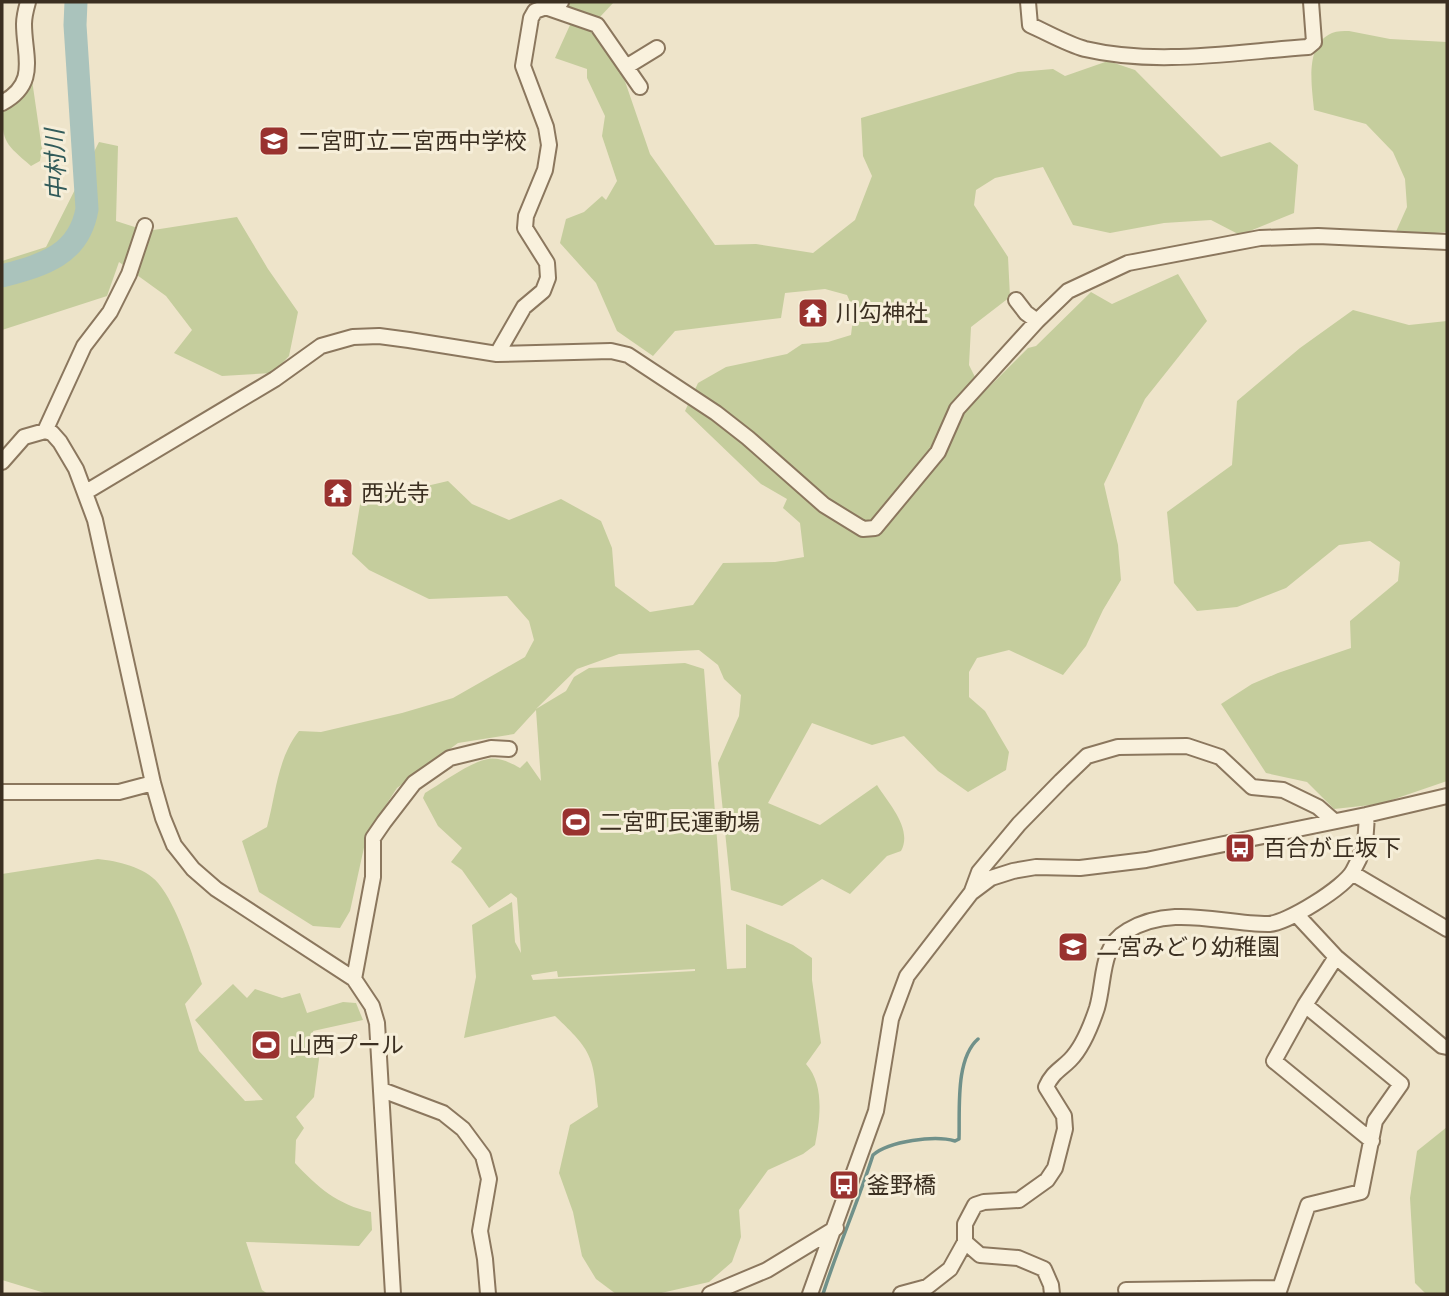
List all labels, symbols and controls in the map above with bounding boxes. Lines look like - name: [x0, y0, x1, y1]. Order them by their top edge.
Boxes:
- school or university icon: 二宮町立二宮西中学校: [257, 124, 291, 158]
- water label: 中村川: [42, 126, 70, 201]
- place label: 二宮町立二宮西中学校: [297, 129, 527, 154]
- temple icon: 川勾神社: [796, 296, 830, 330]
- place label: 川勾神社: [836, 301, 928, 326]
- temple icon: 西光寺: [321, 476, 355, 510]
- place label: 西光寺: [361, 481, 430, 506]
- sports icon: 二宮町民運動場: [559, 805, 593, 839]
- place label: 二宮町民運動場: [599, 810, 760, 835]
- bus stop icon: 百合が丘坂下: [1223, 831, 1257, 865]
- place label: 百合が丘坂下: [1263, 836, 1401, 861]
- school or university icon: 二宮みどり幼稚園: [1056, 930, 1090, 964]
- place label: 二宮みどり幼稚園: [1096, 935, 1280, 960]
- sports icon: 山西プール: [249, 1028, 283, 1062]
- place label: 山西プール: [289, 1033, 404, 1058]
- bus stop icon: 釜野橋: [827, 1168, 861, 1202]
- place label: 釜野橋: [867, 1173, 936, 1198]

